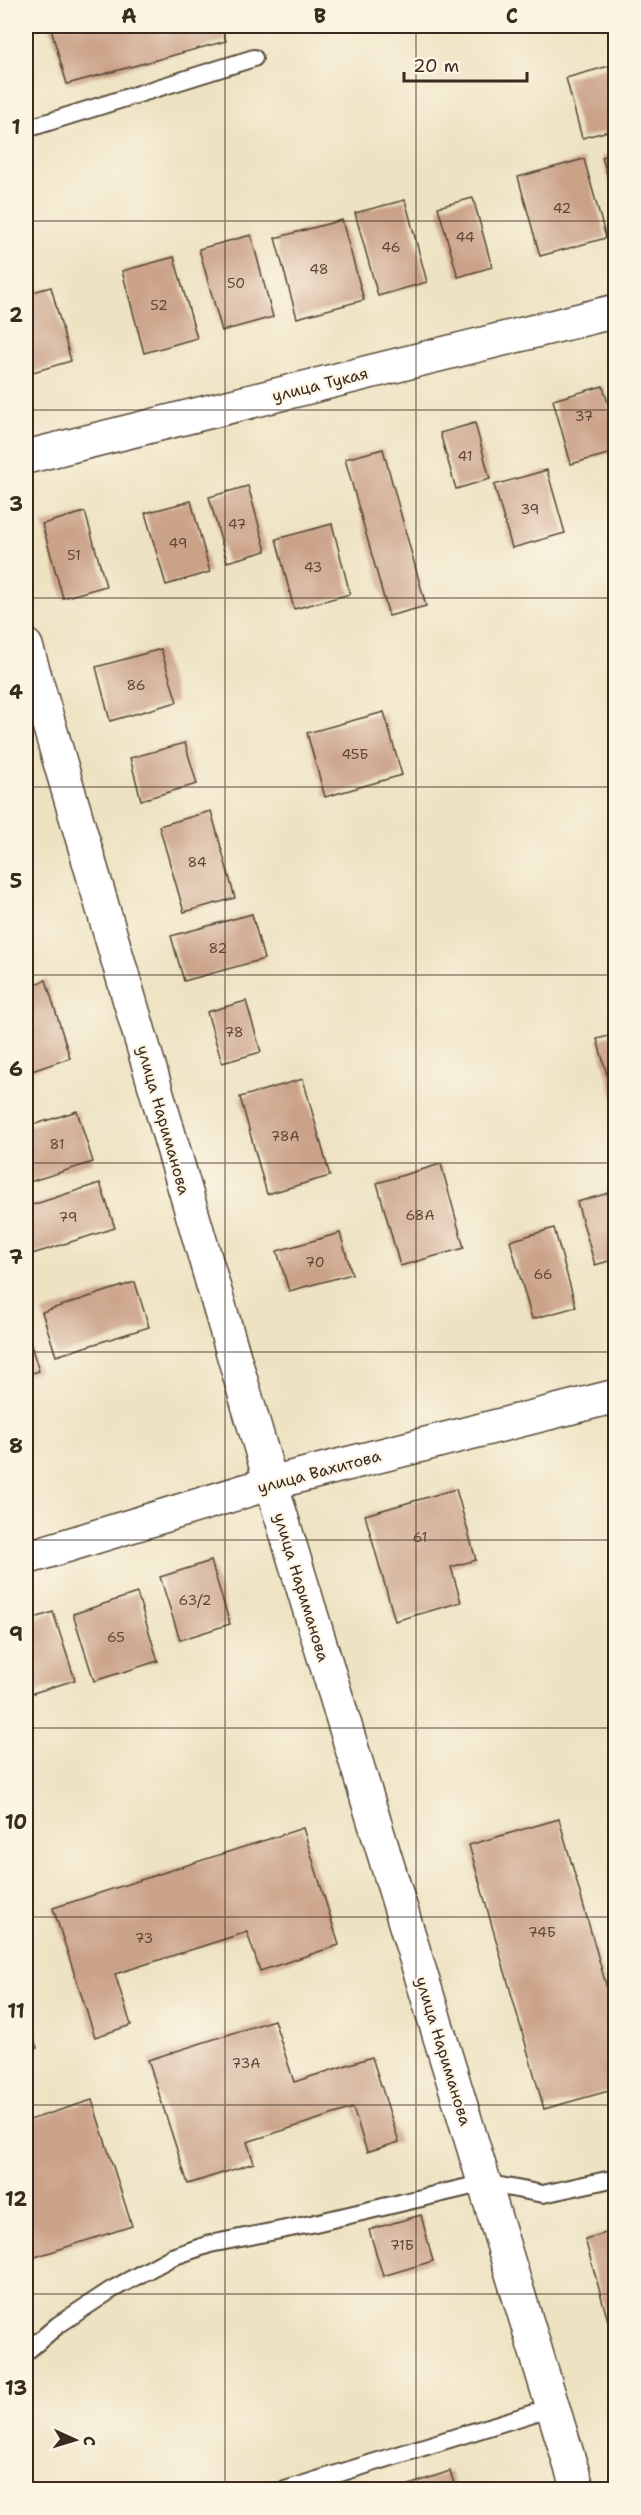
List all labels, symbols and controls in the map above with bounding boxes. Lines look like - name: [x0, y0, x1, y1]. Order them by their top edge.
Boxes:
- text: A: [121, 3, 137, 29]
- text: B: [314, 3, 326, 29]
- text: C: [506, 3, 518, 29]
- scale bar: [404, 45, 527, 83]
- text: 20 m: [413, 54, 459, 78]
- text: 1: [11, 114, 21, 140]
- house number: 42: [553, 199, 571, 217]
- house number: 44: [455, 228, 475, 246]
- house number: 46: [381, 238, 401, 256]
- house number: 48: [309, 260, 329, 278]
- house number: 50: [227, 274, 245, 292]
- house number: 52: [150, 296, 168, 314]
- text: 2: [9, 302, 23, 328]
- street label: улица Тукая: [270, 362, 370, 407]
- house number: 37: [575, 407, 593, 425]
- house number: 41: [458, 447, 472, 465]
- text: 3: [9, 491, 23, 517]
- house number: 39: [521, 500, 539, 518]
- house number: 47: [228, 515, 246, 533]
- house number: 49: [169, 534, 188, 552]
- house number: 51: [67, 546, 81, 564]
- house number: 43: [304, 558, 322, 576]
- house number: 86: [126, 676, 146, 694]
- text: 4: [9, 679, 23, 705]
- house number: 45Б: [341, 745, 369, 763]
- house number: 84: [187, 853, 207, 871]
- text: 5: [10, 868, 22, 894]
- house number: 82: [209, 939, 227, 957]
- house number: 78: [224, 1023, 244, 1041]
- street label: улица Нариманова: [132, 1043, 195, 1197]
- text: 6: [9, 1056, 23, 1082]
- house number: 78А: [270, 1127, 300, 1145]
- house number: 81: [49, 1135, 65, 1153]
- house number: 68А: [405, 1206, 435, 1224]
- house number: 79: [58, 1208, 78, 1226]
- text: 7: [9, 1244, 23, 1270]
- house number: 70: [305, 1253, 325, 1271]
- house number: 66: [533, 1265, 553, 1283]
- text: 8: [9, 1433, 23, 1459]
- street label: улица Вахитова: [255, 1445, 383, 1498]
- street label: улица Нариманова: [269, 1510, 334, 1664]
- house number: 61: [413, 1528, 427, 1546]
- house number: 63/2: [179, 1591, 211, 1609]
- text: 9: [9, 1621, 23, 1647]
- house number: 65: [107, 1628, 125, 1646]
- text: 10: [5, 1809, 27, 1835]
- house number: 74Б: [528, 1923, 556, 1941]
- house number: 73: [135, 1929, 153, 1947]
- street label: улица Нариманова: [411, 1974, 476, 2128]
- text: 11: [7, 1998, 25, 2024]
- house number: 73А: [232, 2054, 260, 2072]
- text: 12: [5, 2186, 27, 2212]
- house number: 71Б: [390, 2236, 414, 2254]
- text: 13: [5, 2375, 27, 2401]
- north arrow: [45, 2410, 105, 2470]
- text: С: [79, 2435, 100, 2447]

